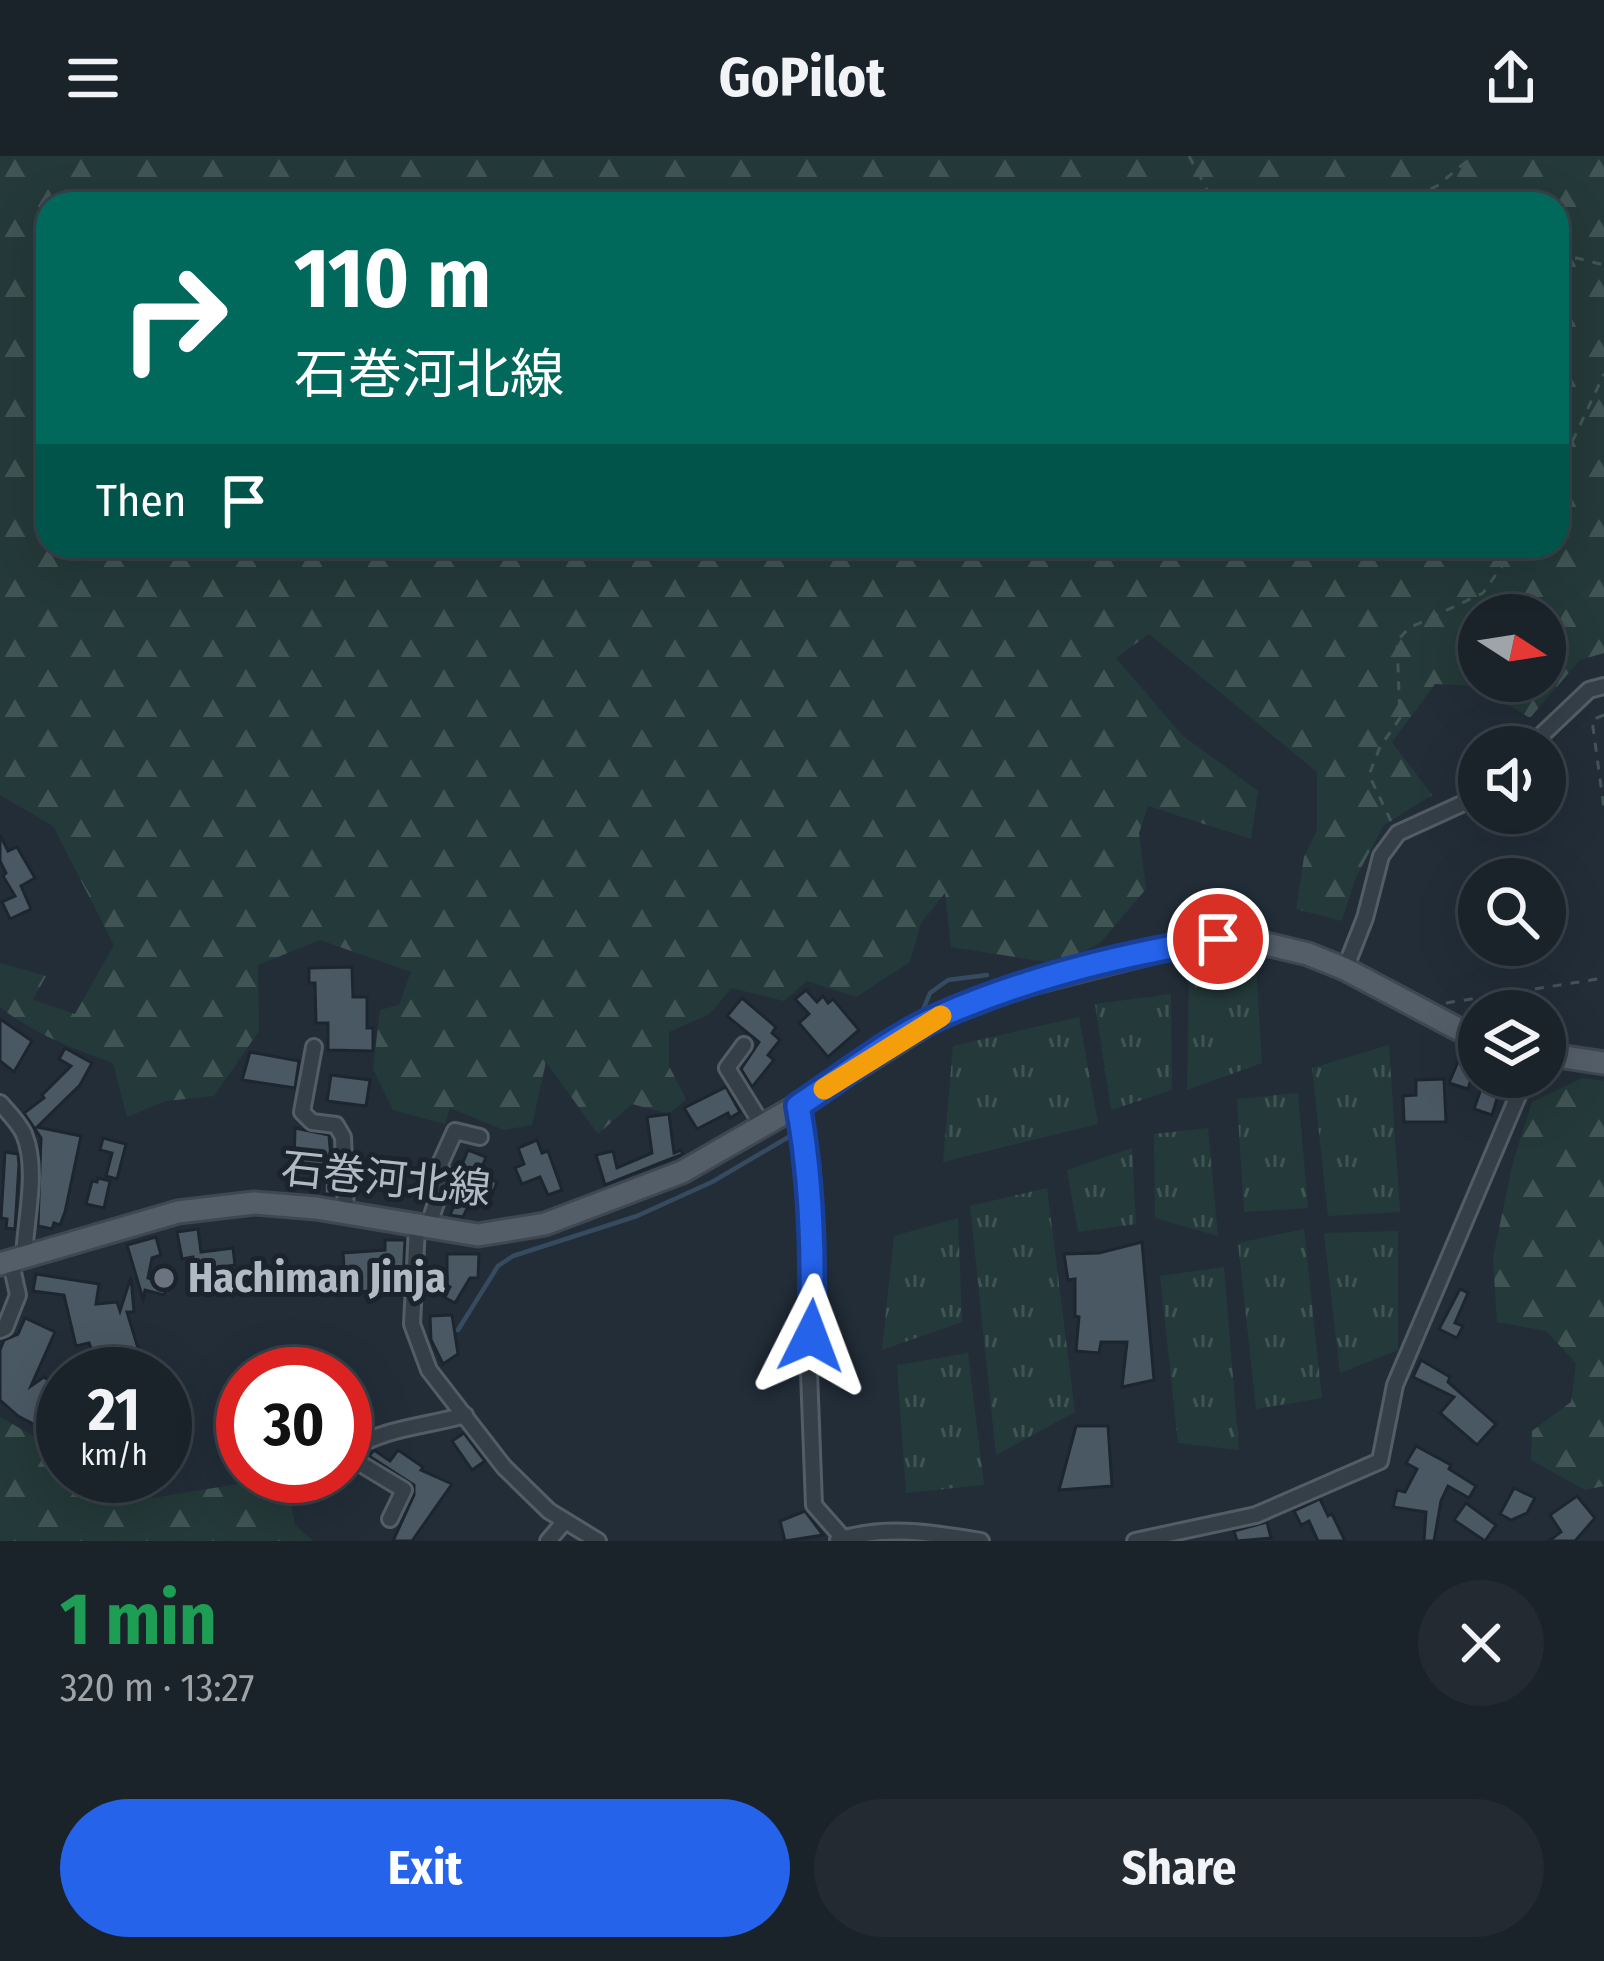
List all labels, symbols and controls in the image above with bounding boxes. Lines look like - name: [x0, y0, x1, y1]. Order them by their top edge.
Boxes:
- icon: menu: [60, 45, 126, 111]
- icon: share: [1478, 45, 1544, 111]
- text: GoPilot: [719, 46, 885, 110]
- text: 110 m: [294, 228, 491, 329]
- icon: right: [96, 240, 252, 396]
- text: 石巻河北線: [294, 343, 564, 407]
- icon: arrive: [211, 468, 277, 534]
- text: Then: [96, 474, 187, 528]
- north arrow: [1458, 594, 1566, 702]
- map controls: [1458, 594, 1566, 1098]
- button: sound: [1458, 726, 1566, 834]
- button: search: [1458, 858, 1566, 966]
- pin: [1167, 888, 1269, 990]
- icon: arrive: [1185, 906, 1251, 972]
- button: layers: [1458, 990, 1566, 1098]
- street label: 石巻河北線: [279, 1143, 493, 1215]
- place label: Hachiman Jinja: [188, 1253, 446, 1303]
- marker: Hachiman Jinja: [151, 1265, 177, 1291]
- position arrow: [748, 1273, 874, 1399]
- speed limit sign: 30: [216, 1347, 372, 1503]
- text: 21: [88, 1374, 140, 1446]
- text: km/h: [81, 1437, 147, 1473]
- text: 1 min: [60, 1577, 217, 1663]
- button: close: [1418, 1580, 1544, 1706]
- text: 320 m · 13:27: [60, 1665, 254, 1711]
- button: Exit: [60, 1799, 790, 1937]
- button: Share: [814, 1799, 1544, 1937]

